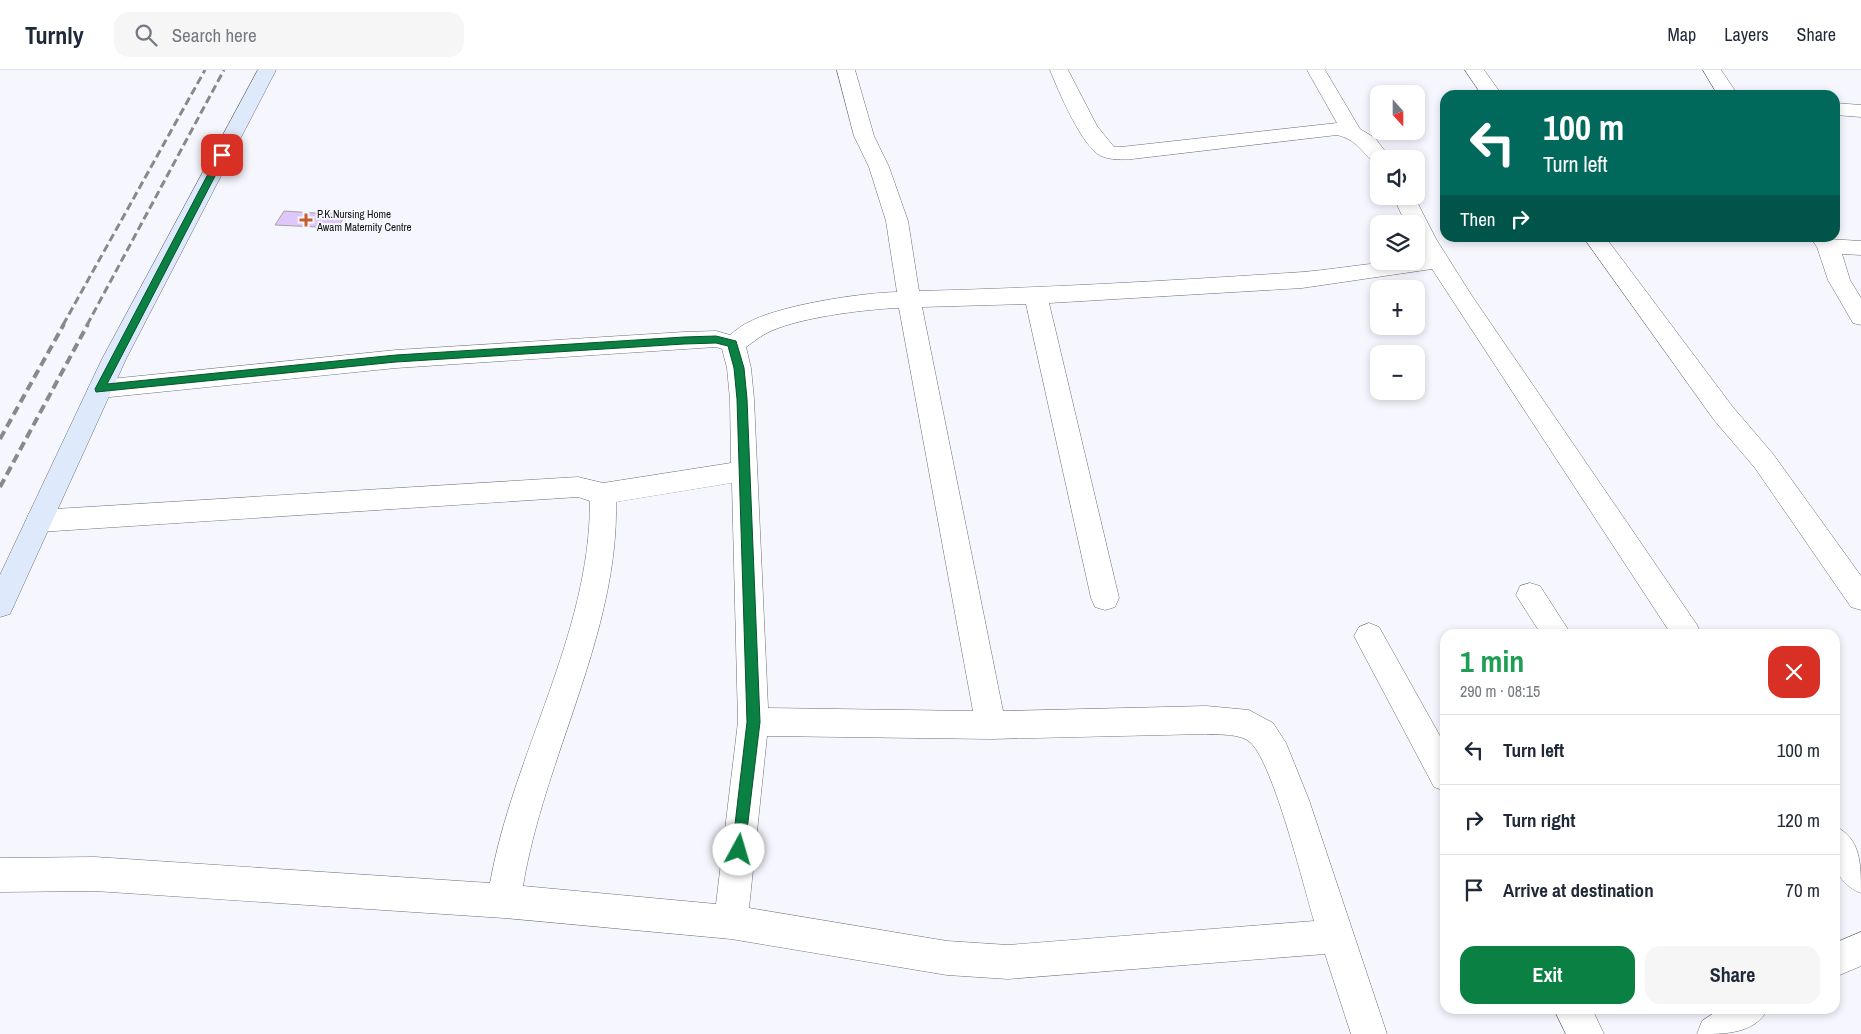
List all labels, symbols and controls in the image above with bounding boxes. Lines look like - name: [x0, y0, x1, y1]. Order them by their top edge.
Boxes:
- search box: [114, 12, 464, 57]
- text: Turnly: [25, 19, 84, 51]
- icon: search: [132, 21, 160, 49]
- text: Search here: [172, 22, 257, 48]
- text: Map: [1668, 22, 1696, 47]
- text: Layers: [1724, 22, 1769, 47]
- text: Share: [1797, 22, 1836, 47]
- north arrow: [1370, 85, 1425, 140]
- map controls: [1370, 85, 1425, 400]
- text: 100 m: [1543, 104, 1624, 151]
- icon: left: [1460, 110, 1525, 175]
- pin: [201, 134, 243, 176]
- icon: arrive: [208, 141, 236, 169]
- text: Turn left: [1543, 149, 1608, 179]
- button: sound: [1370, 150, 1425, 205]
- icon: right: [1506, 205, 1534, 233]
- text: Then: [1460, 206, 1496, 232]
- place label: P.K.Nursing Home Awam Maternity Centre: [316, 207, 412, 234]
- marker: P.K.Nursing Home Awam Maternity Centre: [299, 213, 313, 227]
- button: layers: [1370, 215, 1425, 270]
- button: +: [1370, 280, 1425, 335]
- button: −: [1370, 345, 1425, 400]
- text: 1 min: [1460, 641, 1524, 681]
- button: close: [1768, 646, 1820, 698]
- text: 290 m · 08:15: [1460, 680, 1540, 702]
- icon: left: [1460, 736, 1488, 764]
- text: Turn left: [1503, 737, 1564, 763]
- text: 100 m: [1777, 737, 1820, 763]
- icon: right: [1460, 806, 1488, 834]
- text: Turn right: [1503, 807, 1575, 833]
- text: 120 m: [1777, 807, 1820, 833]
- position arrow: [712, 823, 764, 875]
- icon: arrive: [1460, 876, 1488, 904]
- text: Arrive at destination: [1503, 877, 1654, 903]
- text: 70 m: [1785, 877, 1820, 903]
- button: Exit: [1460, 946, 1635, 1004]
- button: Share: [1645, 946, 1820, 1004]

